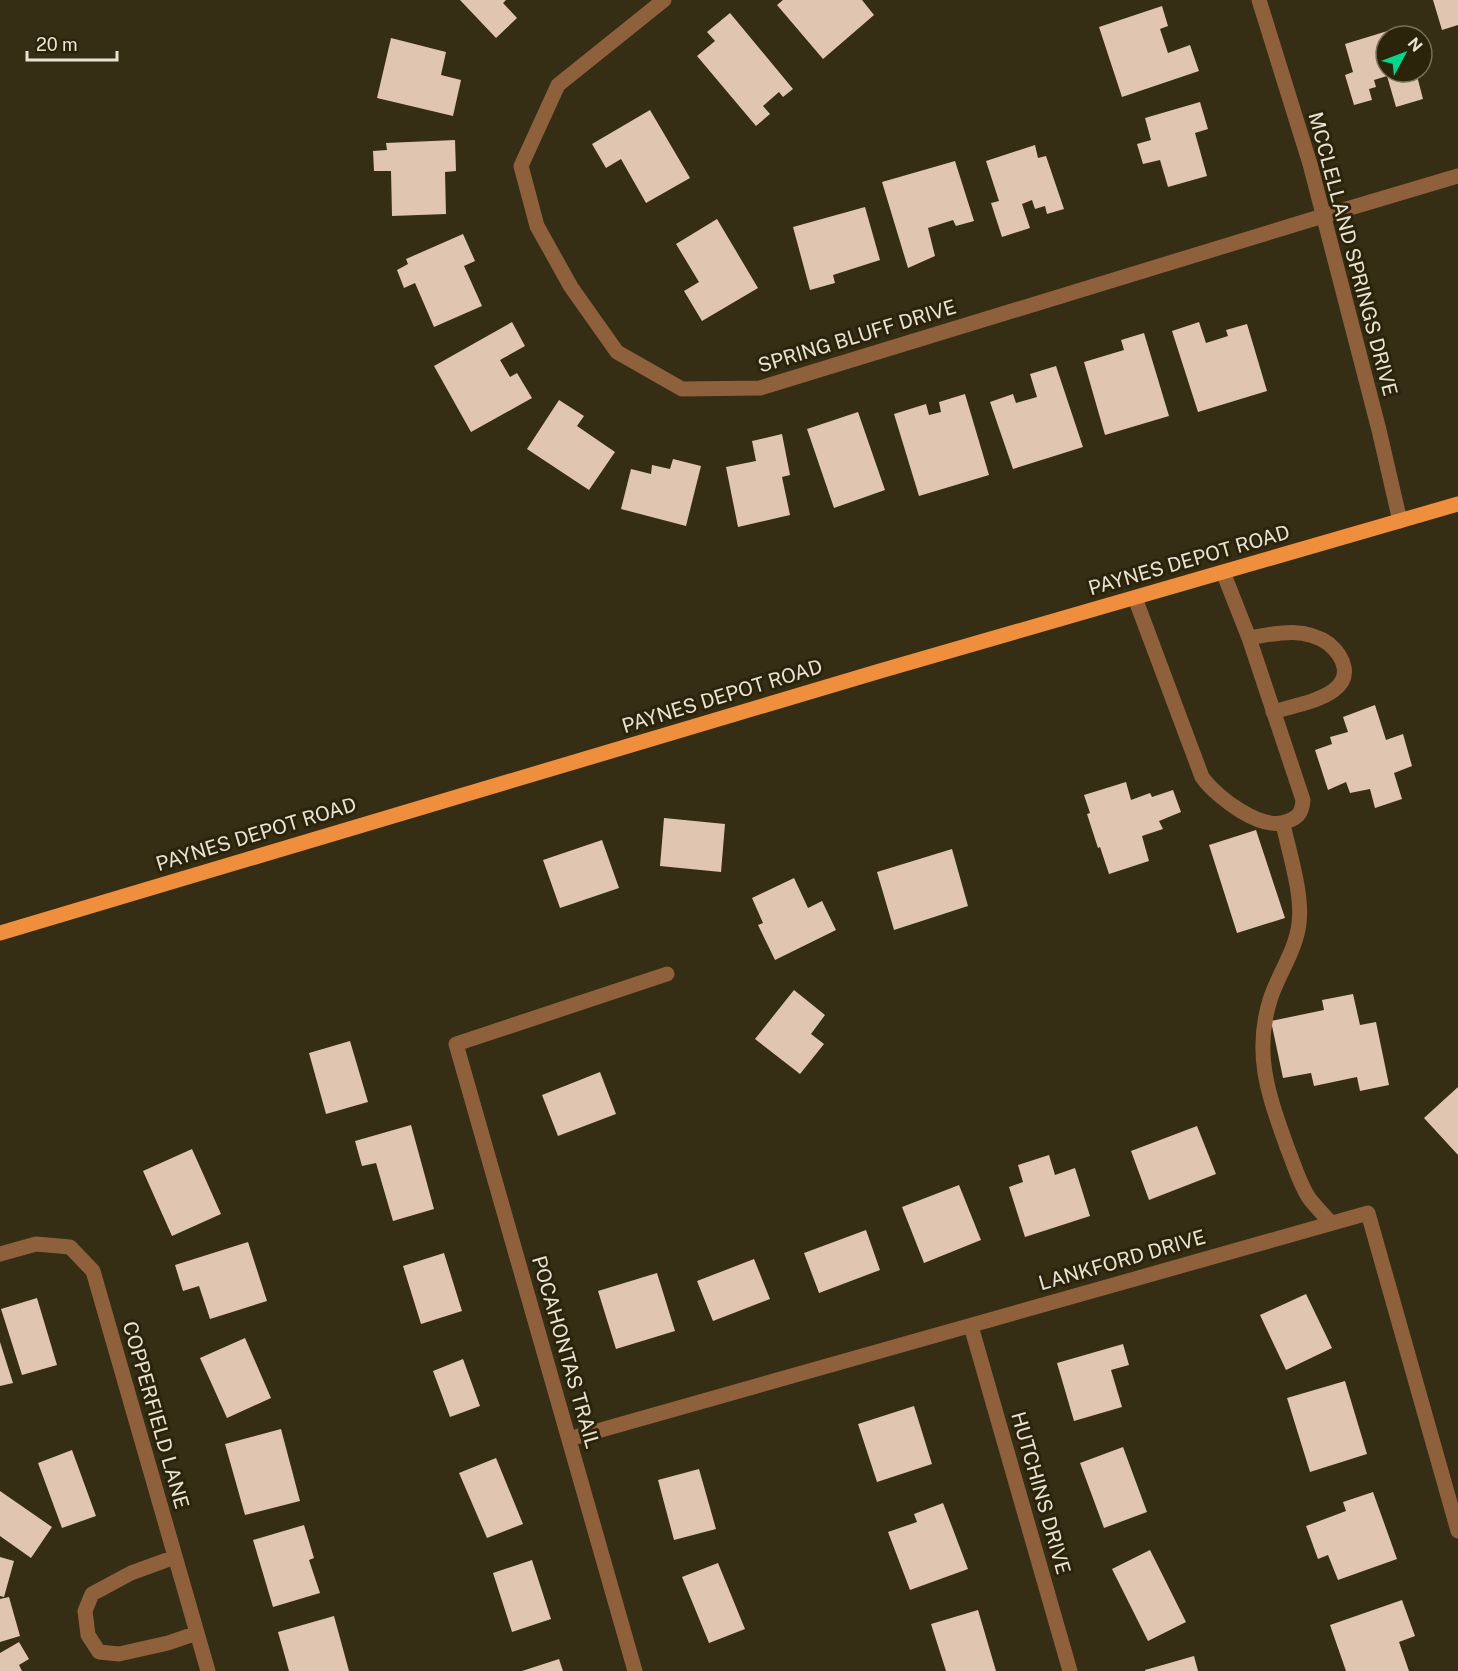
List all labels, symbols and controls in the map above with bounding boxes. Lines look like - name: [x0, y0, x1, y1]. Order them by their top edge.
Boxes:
- scale bar: [27, 24, 117, 62]
- north arrow: [1374, 24, 1434, 84]
- text: 20 m: [36, 34, 78, 55]
- text: N: [1404, 34, 1426, 55]
- street label: MCCLELLAND SPRINGS DRIVE: [1304, 109, 1402, 399]
- street label: SPRING BLUFF DRIVE: [755, 294, 959, 378]
- street label: PAYNES DEPOT ROAD: [1086, 520, 1292, 600]
- street label: PAYNES DEPOT ROAD: [619, 654, 825, 738]
- street label: PAYNES DEPOT ROAD: [153, 792, 359, 876]
- street label: LANKFORD DRIVE: [1036, 1225, 1208, 1295]
- street label: POCAHONTAS TRAIL: [527, 1253, 605, 1451]
- street label: COPPERFIELD LANE: [118, 1319, 194, 1511]
- street label: HUTCHINS DRIVE: [1006, 1409, 1076, 1577]

